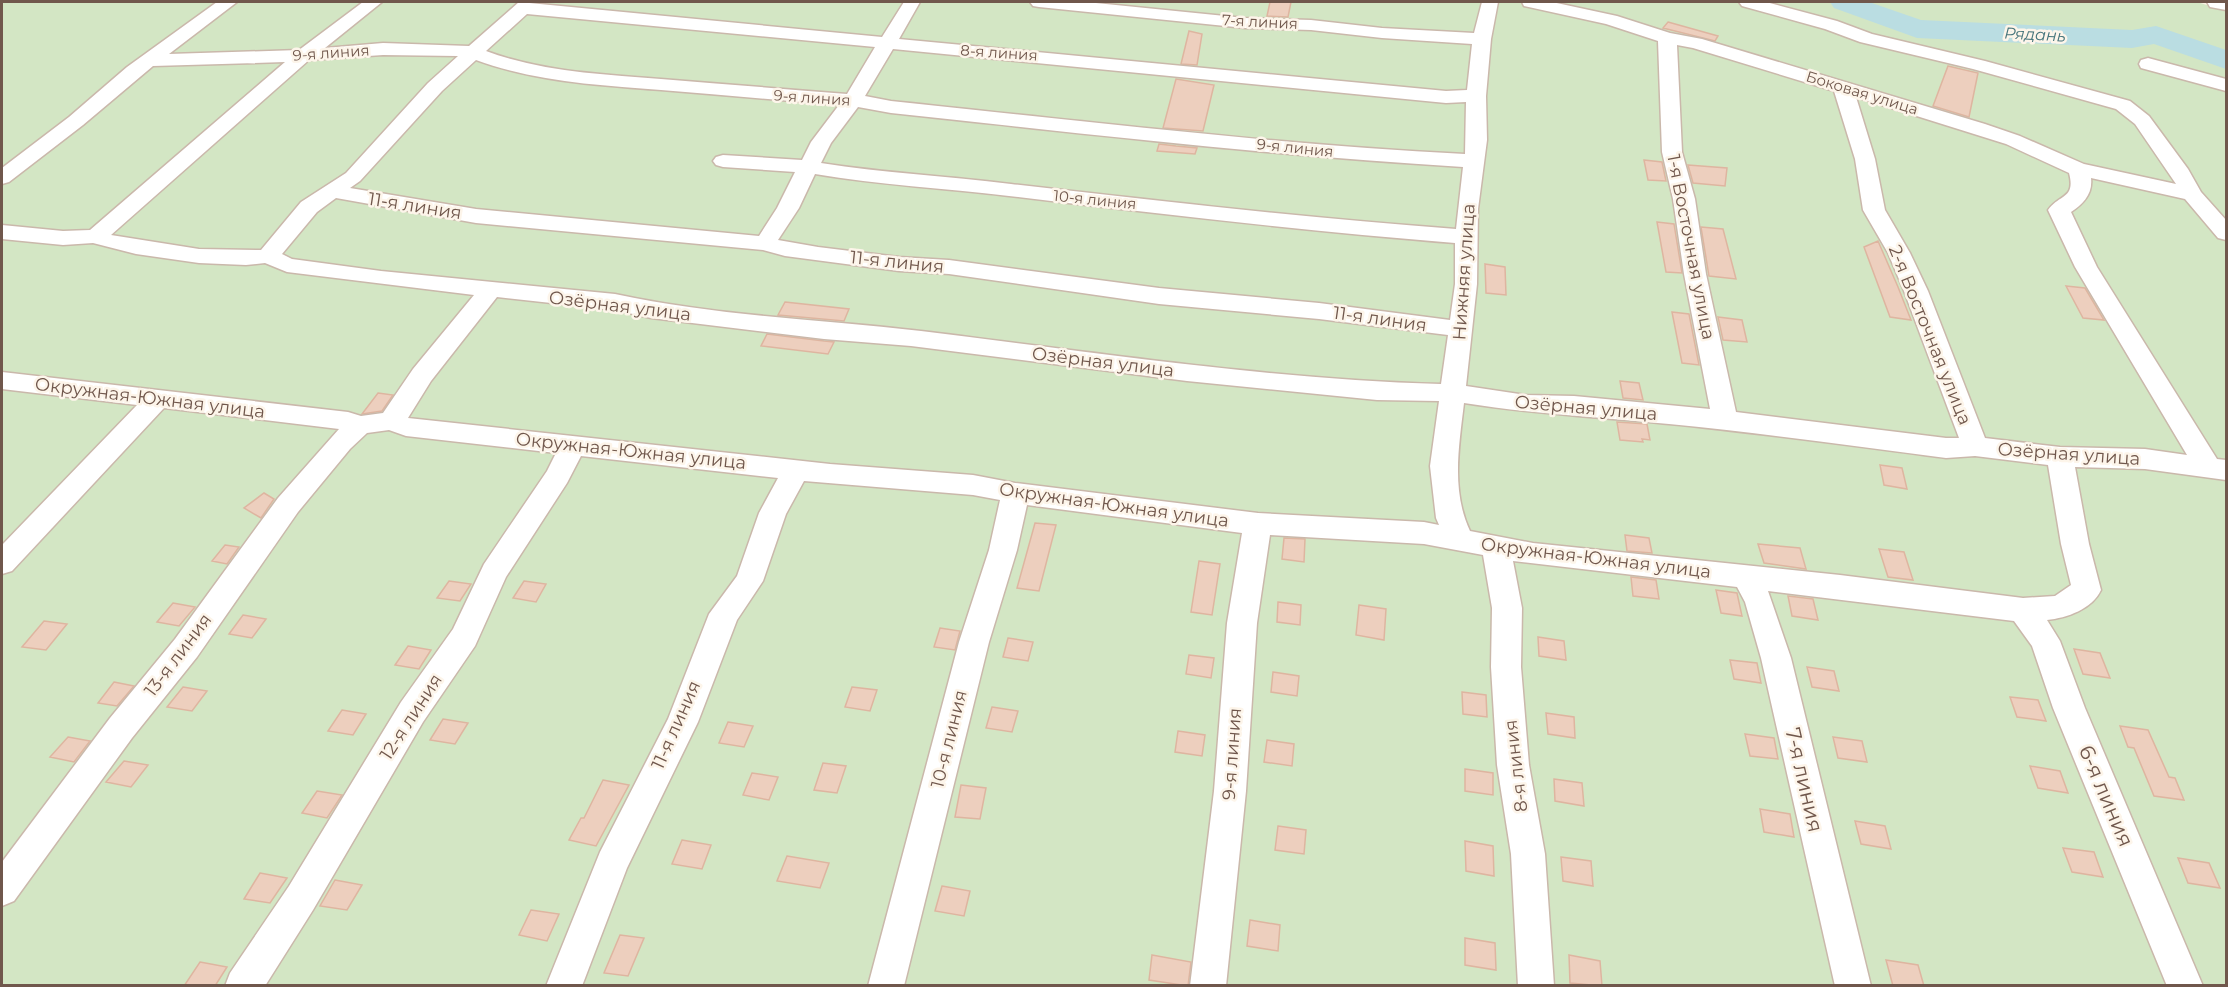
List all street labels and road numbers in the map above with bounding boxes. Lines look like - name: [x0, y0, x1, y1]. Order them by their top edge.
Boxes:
- street label: 7-я линия: [1222, 10, 1298, 33]
- street label: 9-я линия: [292, 40, 370, 65]
- street label: 8-я линия: [960, 40, 1038, 65]
- street label: Боковая улица: [1804, 66, 1920, 119]
- street label: 9-я линия: [773, 85, 851, 110]
- street label: 9-я линия: [1256, 134, 1334, 161]
- street label: 1-я Восточная улица: [1662, 152, 1720, 342]
- street label: 10-я линия: [1053, 186, 1137, 213]
- street label: 11-я линия: [367, 188, 463, 224]
- street label: Нижняя улица: [1448, 203, 1480, 341]
- street label: 2-я Восточная улица: [1884, 242, 1976, 428]
- street label: 11-я линия: [849, 246, 945, 278]
- street label: Озёрная улица: [548, 286, 692, 326]
- street label: 11-я линия: [1332, 302, 1428, 336]
- street label: Озёрная улица: [1031, 342, 1175, 382]
- street label: Окружная-Южная улица: [34, 373, 266, 423]
- street label: Озёрная улица: [1514, 391, 1658, 425]
- street label: Окружная-Южная улица: [515, 428, 747, 474]
- street label: Озёрная улица: [1997, 438, 2141, 470]
- street label: Окружная-Южная улица: [998, 478, 1230, 532]
- street label: Окружная-Южная улица: [1480, 533, 1712, 583]
- street label: 13-я линия: [140, 609, 216, 701]
- street label: 12-я линия: [375, 670, 447, 764]
- street label: 11-я линия: [647, 677, 705, 773]
- street label: 10-я линия: [926, 688, 972, 790]
- street label: 9-я линия: [1218, 707, 1246, 801]
- street label: 8-я линия: [1499, 719, 1533, 813]
- street label: 7-я линия: [1780, 725, 1829, 834]
- street label: 6-я линия: [2074, 741, 2139, 850]

